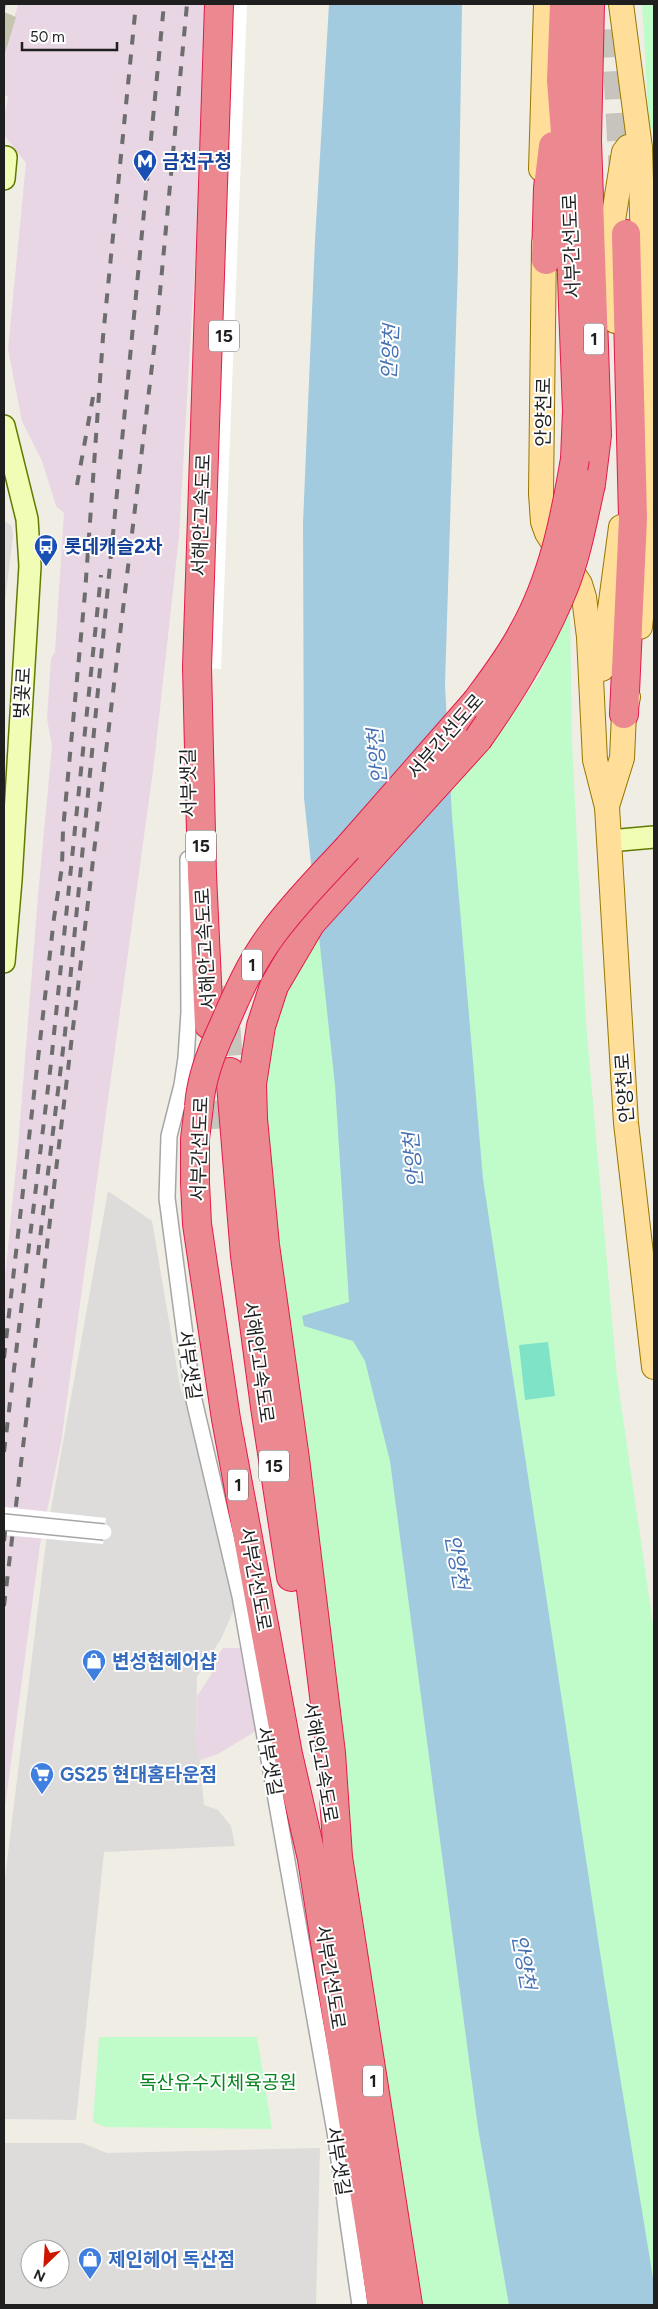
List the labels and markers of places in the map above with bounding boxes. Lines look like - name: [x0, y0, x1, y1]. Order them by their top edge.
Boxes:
- metro station icon: 금천구청: [132, 148, 158, 182]
- place label: 금천구청: [162, 150, 232, 173]
- bus stop icon: 롯데캐슬2차: [33, 533, 59, 567]
- place label: 롯데캐슬2차: [64, 535, 163, 558]
- shop icon: 변성현헤어샵: [81, 1648, 107, 1682]
- place label: 변성현헤어샵: [112, 1650, 217, 1673]
- supermarket icon: GS25 현대홈타운점: [29, 1761, 55, 1795]
- place label: GS25 현대홈타운점: [60, 1763, 217, 1786]
- shop icon: 제인헤어 독산점: [77, 2246, 103, 2280]
- place label: 제인헤어 독산점: [108, 2248, 235, 2271]

